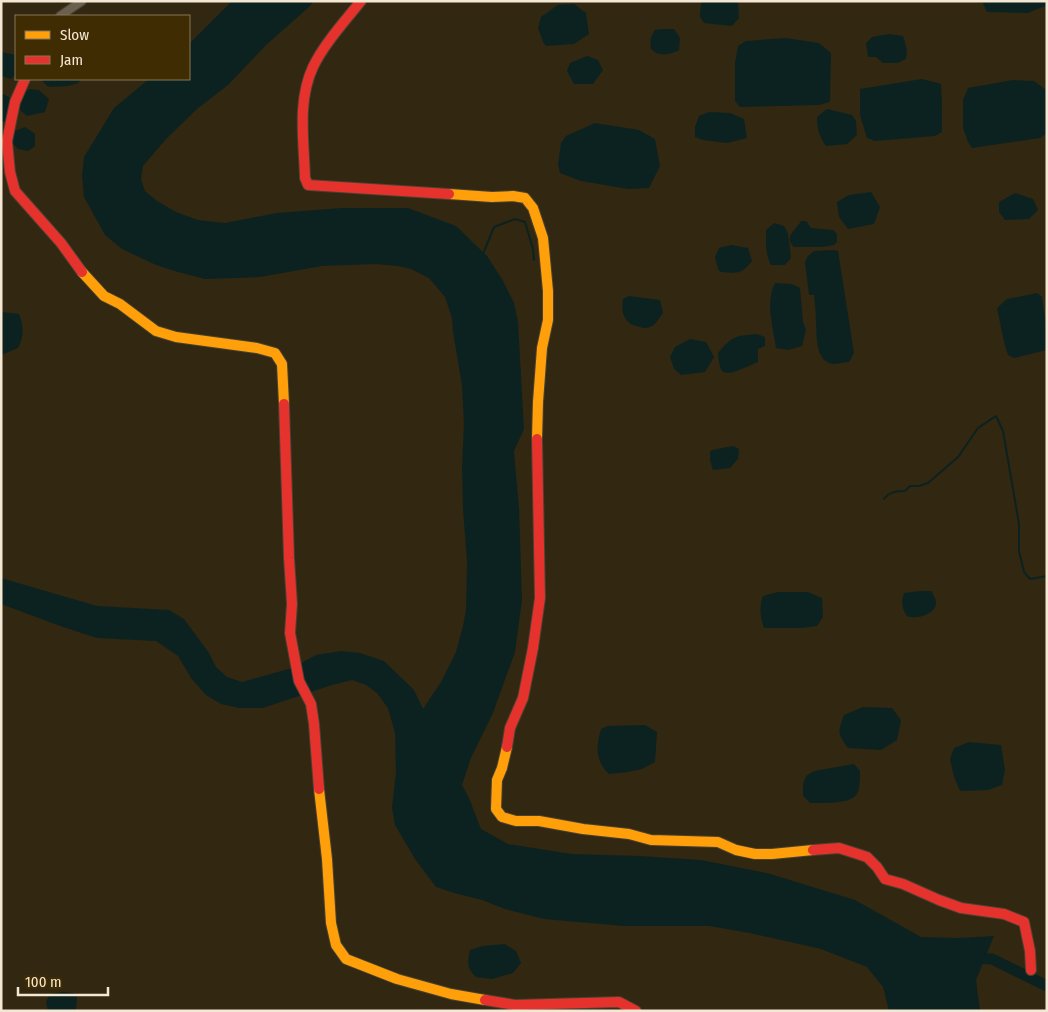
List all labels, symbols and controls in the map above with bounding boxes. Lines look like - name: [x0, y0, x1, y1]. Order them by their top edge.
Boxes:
- legend: [15, 15, 190, 80]
- text: Slow: [60, 26, 89, 44]
- text: Jam: [60, 51, 83, 69]
- scale bar: [18, 964, 108, 996]
- text: 100 m: [25, 973, 62, 991]

